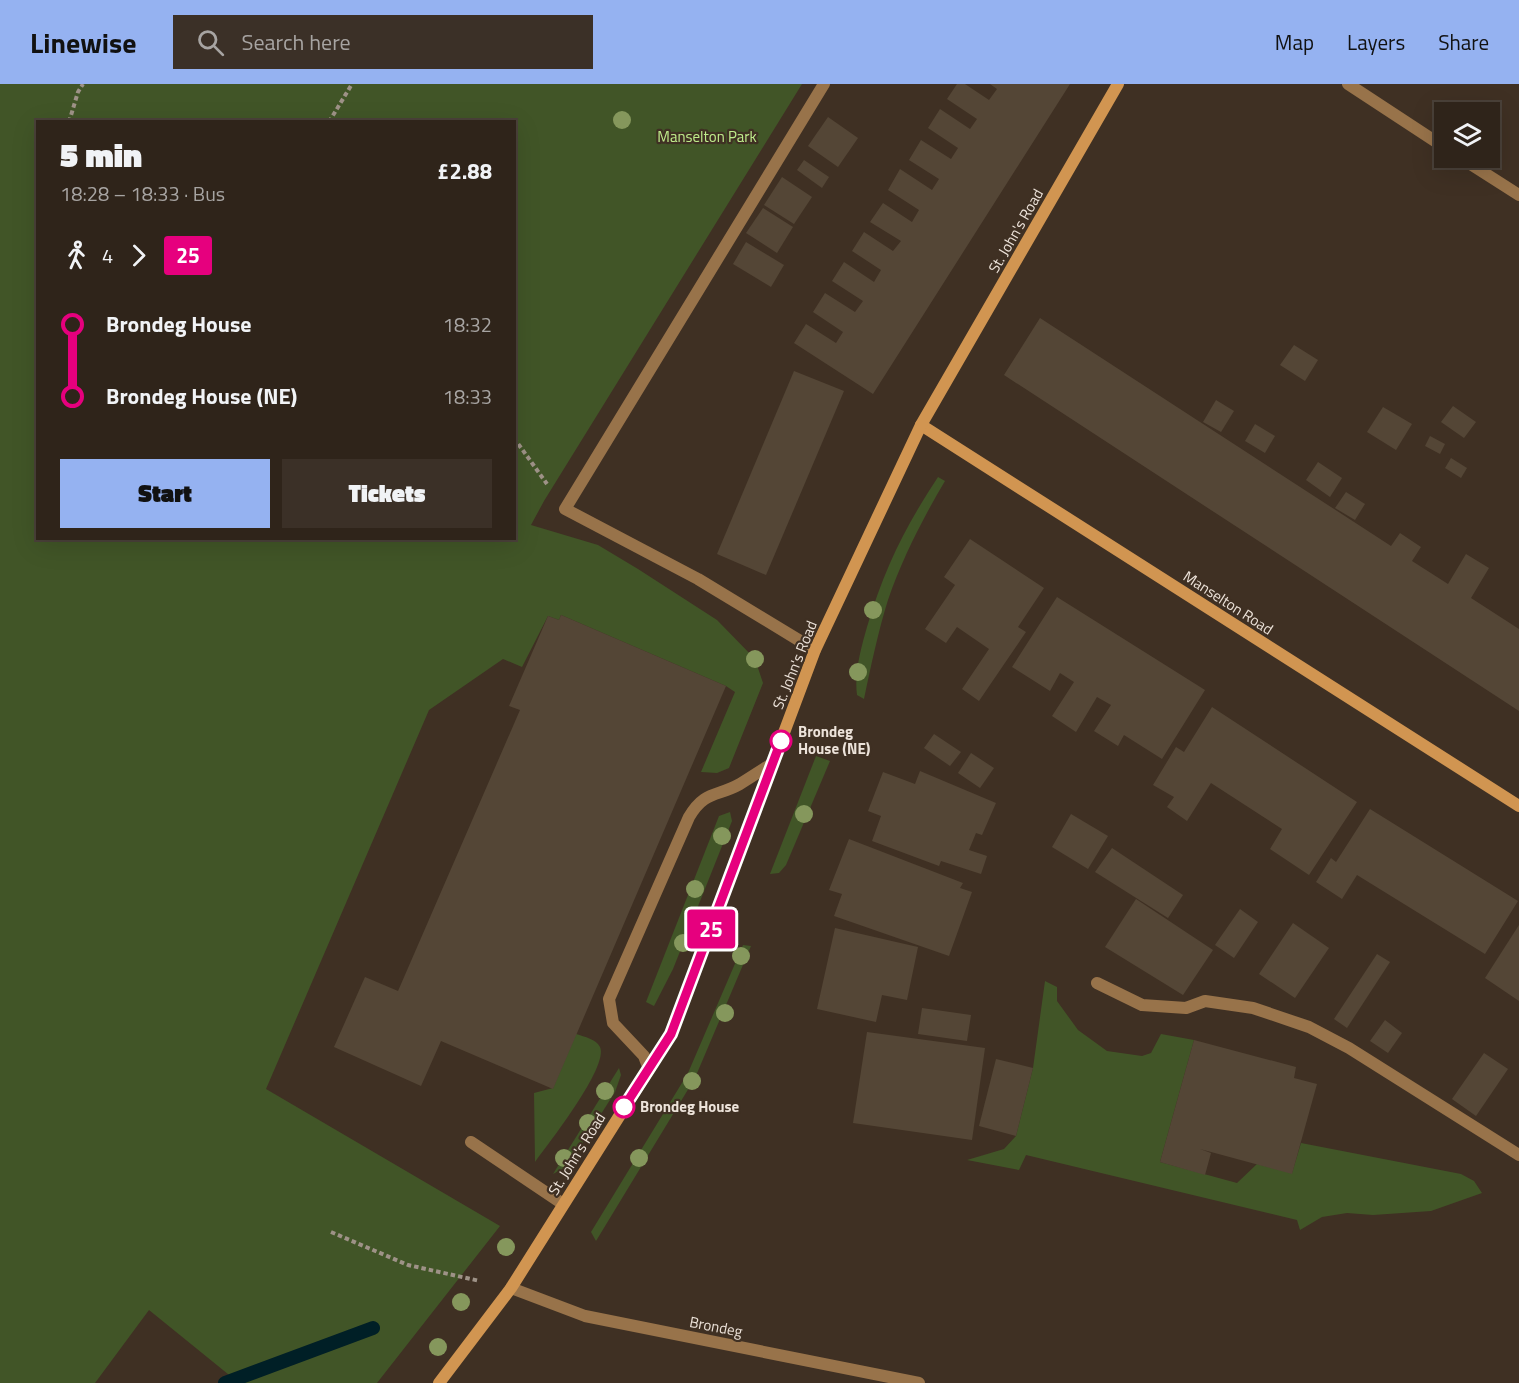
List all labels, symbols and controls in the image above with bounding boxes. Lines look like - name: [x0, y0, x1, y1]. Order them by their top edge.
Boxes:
- search box: [173, 15, 593, 69]
- text: Linewise: [30, 21, 137, 64]
- text: Search here: [242, 25, 351, 59]
- icon: search: [194, 26, 227, 59]
- text: Map: [1275, 26, 1314, 58]
- text: Layers: [1347, 26, 1405, 58]
- text: Share: [1438, 26, 1489, 58]
- map controls: [1434, 102, 1500, 168]
- button: layers: [1434, 102, 1500, 168]
- park label: Manselton Park: [657, 125, 757, 148]
- text: 5 min: [60, 130, 142, 180]
- text: £2.88: [437, 154, 492, 188]
- text: 18:28 – 18:33 · Bus: [60, 178, 225, 209]
- street label: St. John's Road: [982, 184, 1049, 277]
- icon: walk: [60, 239, 93, 272]
- icon: forward: [122, 239, 155, 272]
- text: 25: [176, 239, 200, 271]
- text: 4: [102, 240, 113, 271]
- text: Brondeg House: [106, 307, 252, 341]
- text: 18:32: [443, 309, 492, 340]
- text: Brondeg House (NE): [106, 379, 297, 413]
- text: 18:33: [443, 381, 492, 412]
- button: Start: [60, 459, 270, 528]
- button: Tickets: [282, 459, 492, 528]
- street label: Manselton Road: [1179, 565, 1278, 640]
- street label: St. John's Road: [766, 617, 823, 713]
- place label: Brondeg House (NE): [798, 720, 871, 760]
- marker: Brondeg House (NE): [770, 730, 792, 752]
- line badge: 25: [684, 910, 738, 948]
- text: 25: [699, 913, 723, 945]
- place label: Brondeg House: [640, 1095, 740, 1118]
- marker: Brondeg House: [613, 1096, 635, 1118]
- street label: St. John's Road: [542, 1108, 611, 1200]
- street label: Brondeg: [688, 1310, 745, 1343]

